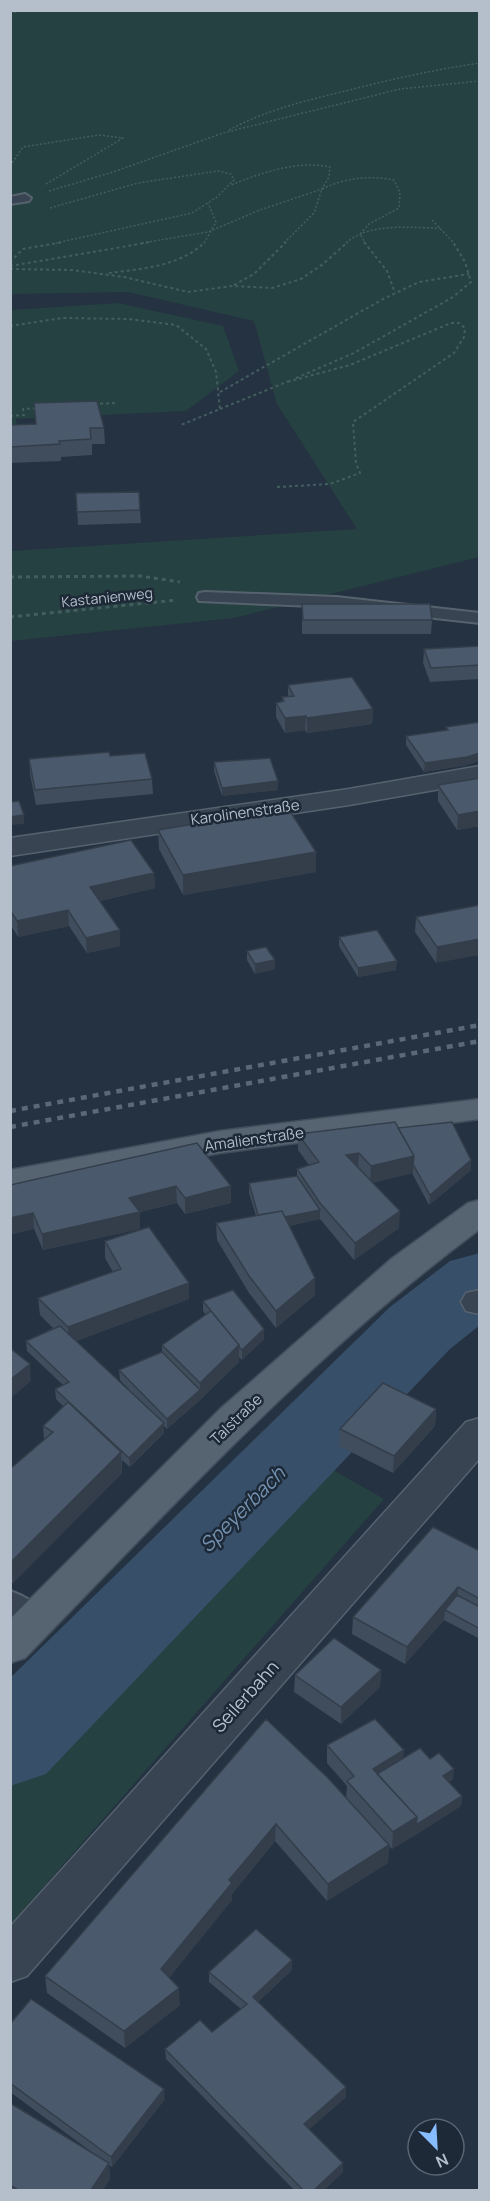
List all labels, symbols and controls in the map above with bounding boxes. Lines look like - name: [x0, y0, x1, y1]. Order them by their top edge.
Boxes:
- street label: Kastanienweg: [60, 583, 154, 611]
- street label: Karolinenstraße: [189, 794, 301, 830]
- street label: Amalienstraße: [203, 1122, 305, 1156]
- street label: Talstraße: [205, 1389, 267, 1449]
- water label: Speyerbach: [193, 1460, 291, 1558]
- street label: Seilerbahn: [206, 1655, 284, 1737]
- north arrow: [406, 2117, 466, 2177]
- text: N: [432, 2148, 452, 2173]

